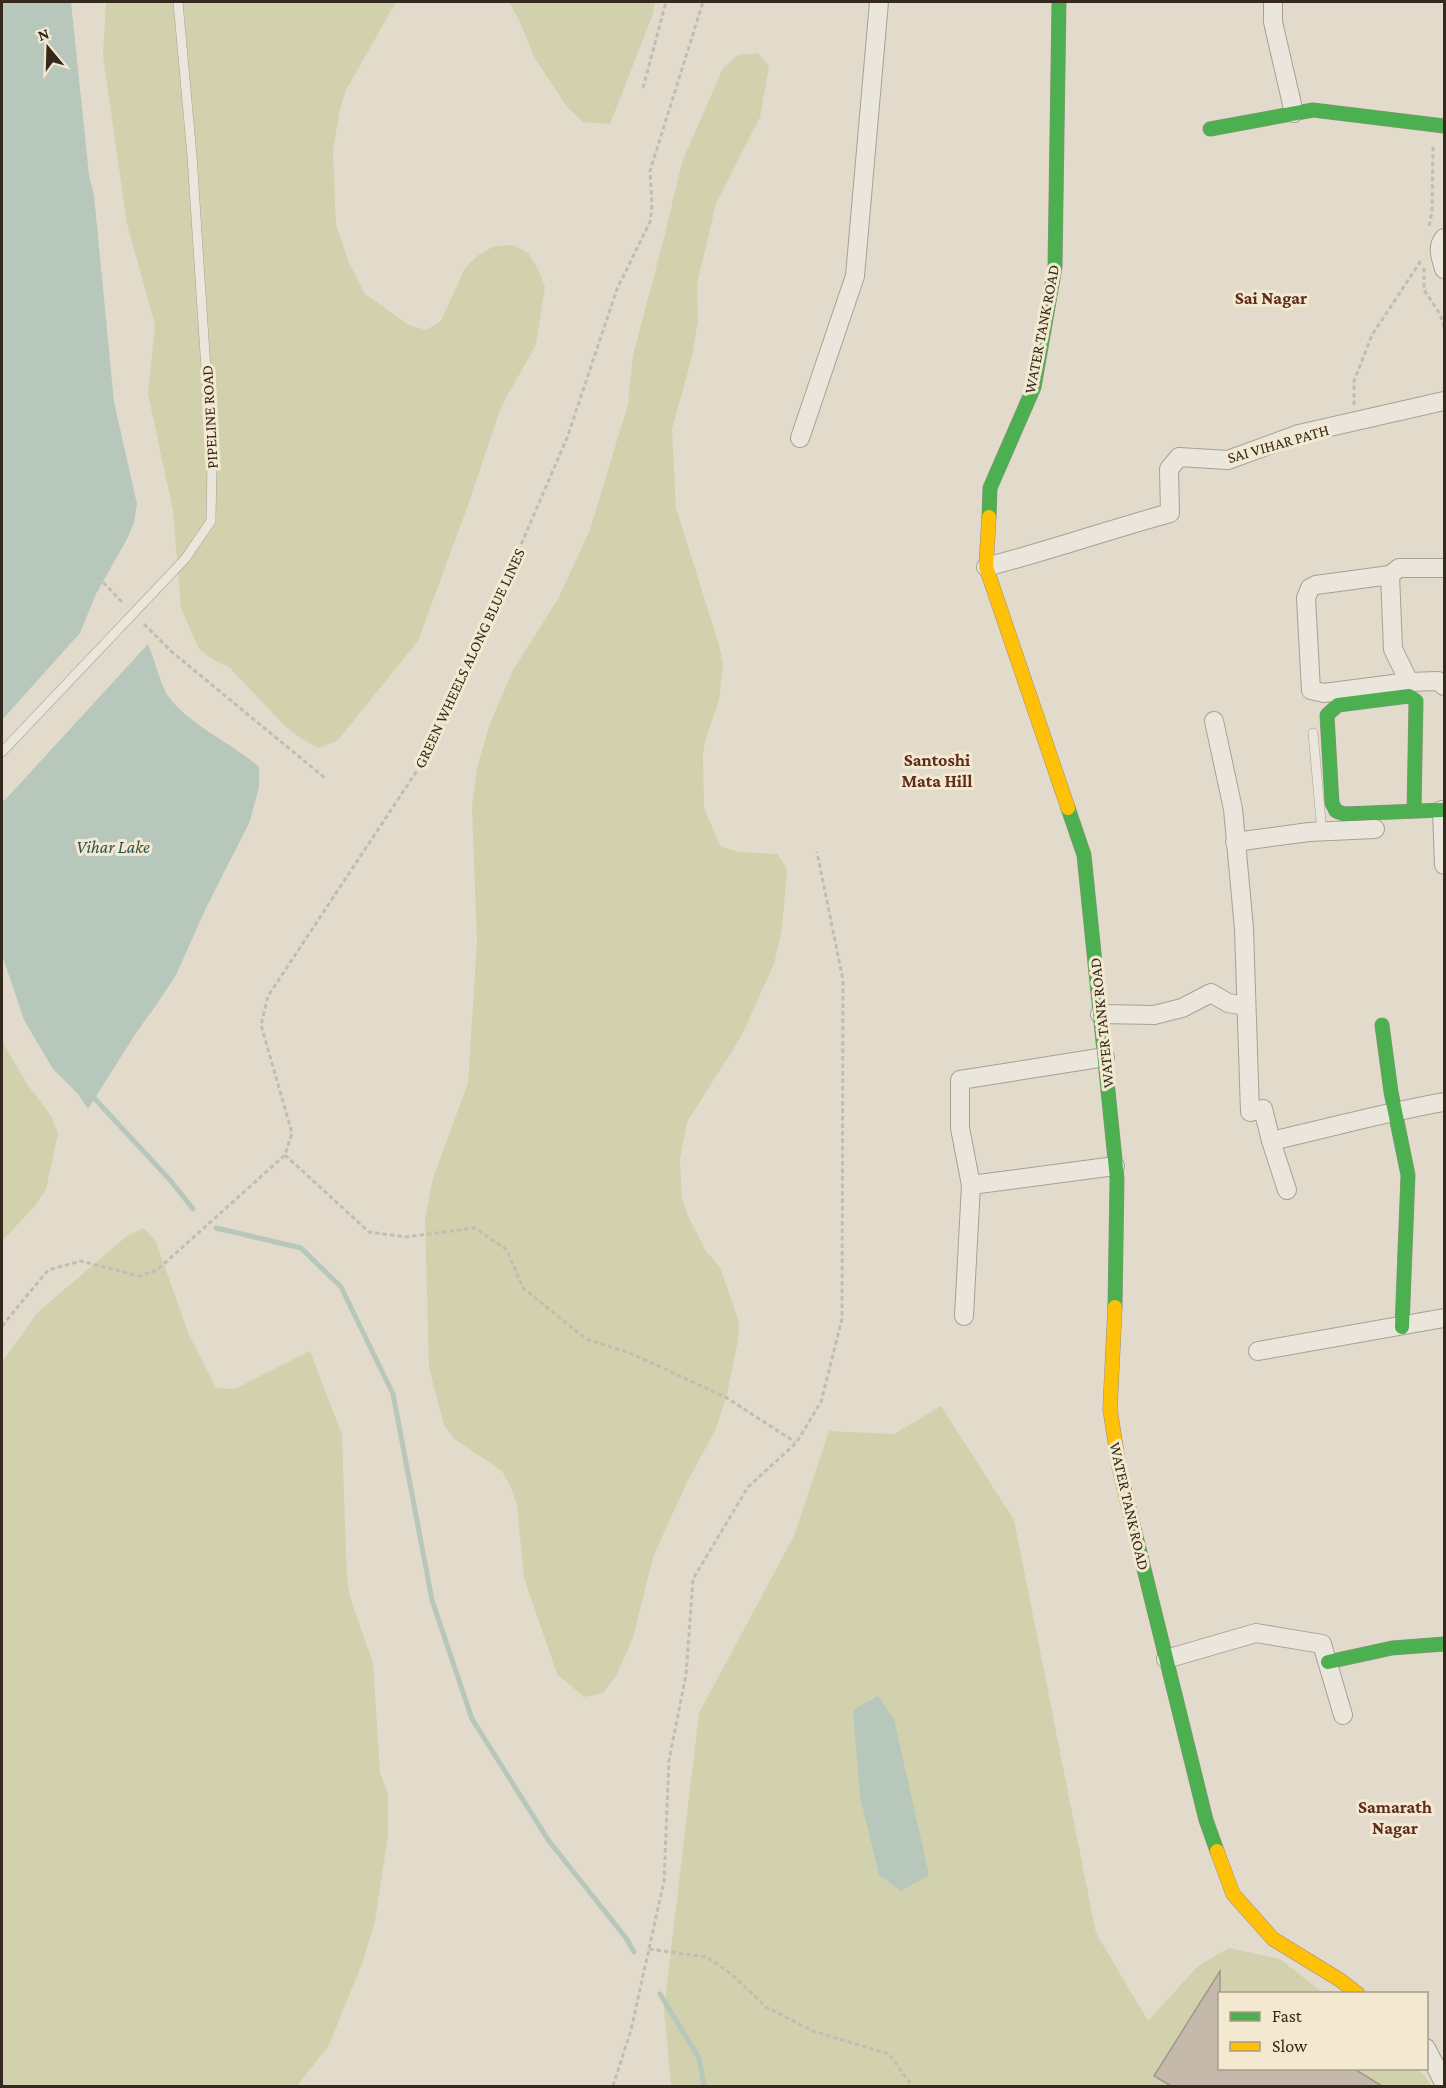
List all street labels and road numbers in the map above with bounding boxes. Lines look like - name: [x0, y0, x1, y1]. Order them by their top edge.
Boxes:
- street label: WATER TANK ROAD: [1021, 263, 1062, 395]
- street label: PIPELINE ROAD: [198, 365, 221, 469]
- street label: SAI VIHAR PATH: [1225, 421, 1331, 466]
- street label: GREEN WHEELS ALONG BLUE LINES: [411, 546, 528, 771]
- street label: WATER TANK ROAD: [1086, 957, 1117, 1089]
- street label: WATER TANK ROAD: [1107, 1440, 1153, 1572]

